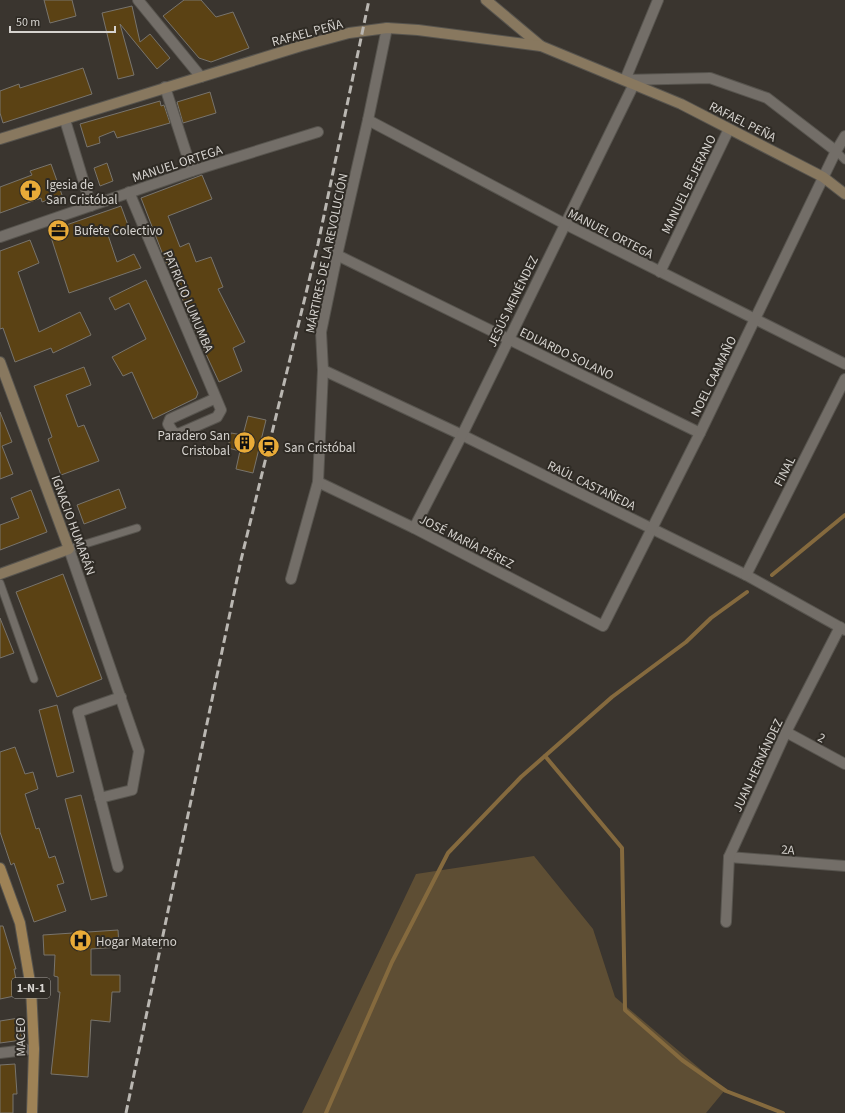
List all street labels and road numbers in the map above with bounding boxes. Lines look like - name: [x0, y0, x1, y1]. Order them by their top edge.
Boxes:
- street label: RAFAEL PEÑA: [270, 15, 346, 51]
- street label: RAFAEL PEÑA: [706, 97, 780, 147]
- street label: MANUEL BEJERANO: [657, 132, 721, 237]
- street label: MANUEL ORTEGA: [130, 141, 226, 187]
- street label: MÁRTIRES DE LA REVOLUCIÓN: [301, 172, 353, 335]
- street label: MANUEL ORTEGA: [565, 205, 657, 264]
- street label: PATRICIO LUMUMBA: [158, 248, 218, 356]
- street label: JESÚS MENÉNDEZ: [483, 253, 543, 350]
- street label: EDUARDO SOLANO: [516, 323, 617, 385]
- street label: NOEL CAAMAÑO: [687, 333, 741, 420]
- street label: FINAL: [770, 453, 800, 490]
- street label: RAÚL CASTAÑEDA: [544, 457, 640, 516]
- street label: IGNACIO HUMARÁN: [47, 473, 99, 578]
- street label: JOSÉ MARÍA PÉREZ: [416, 510, 517, 573]
- street label: JUAN HERNÁNDEZ: [728, 716, 787, 815]
- street label: 2: [814, 728, 829, 747]
- street label: 2A: [781, 841, 796, 860]
- road number: 1-N-1: [12, 978, 50, 998]
- street label: MACEO: [12, 1017, 30, 1057]

